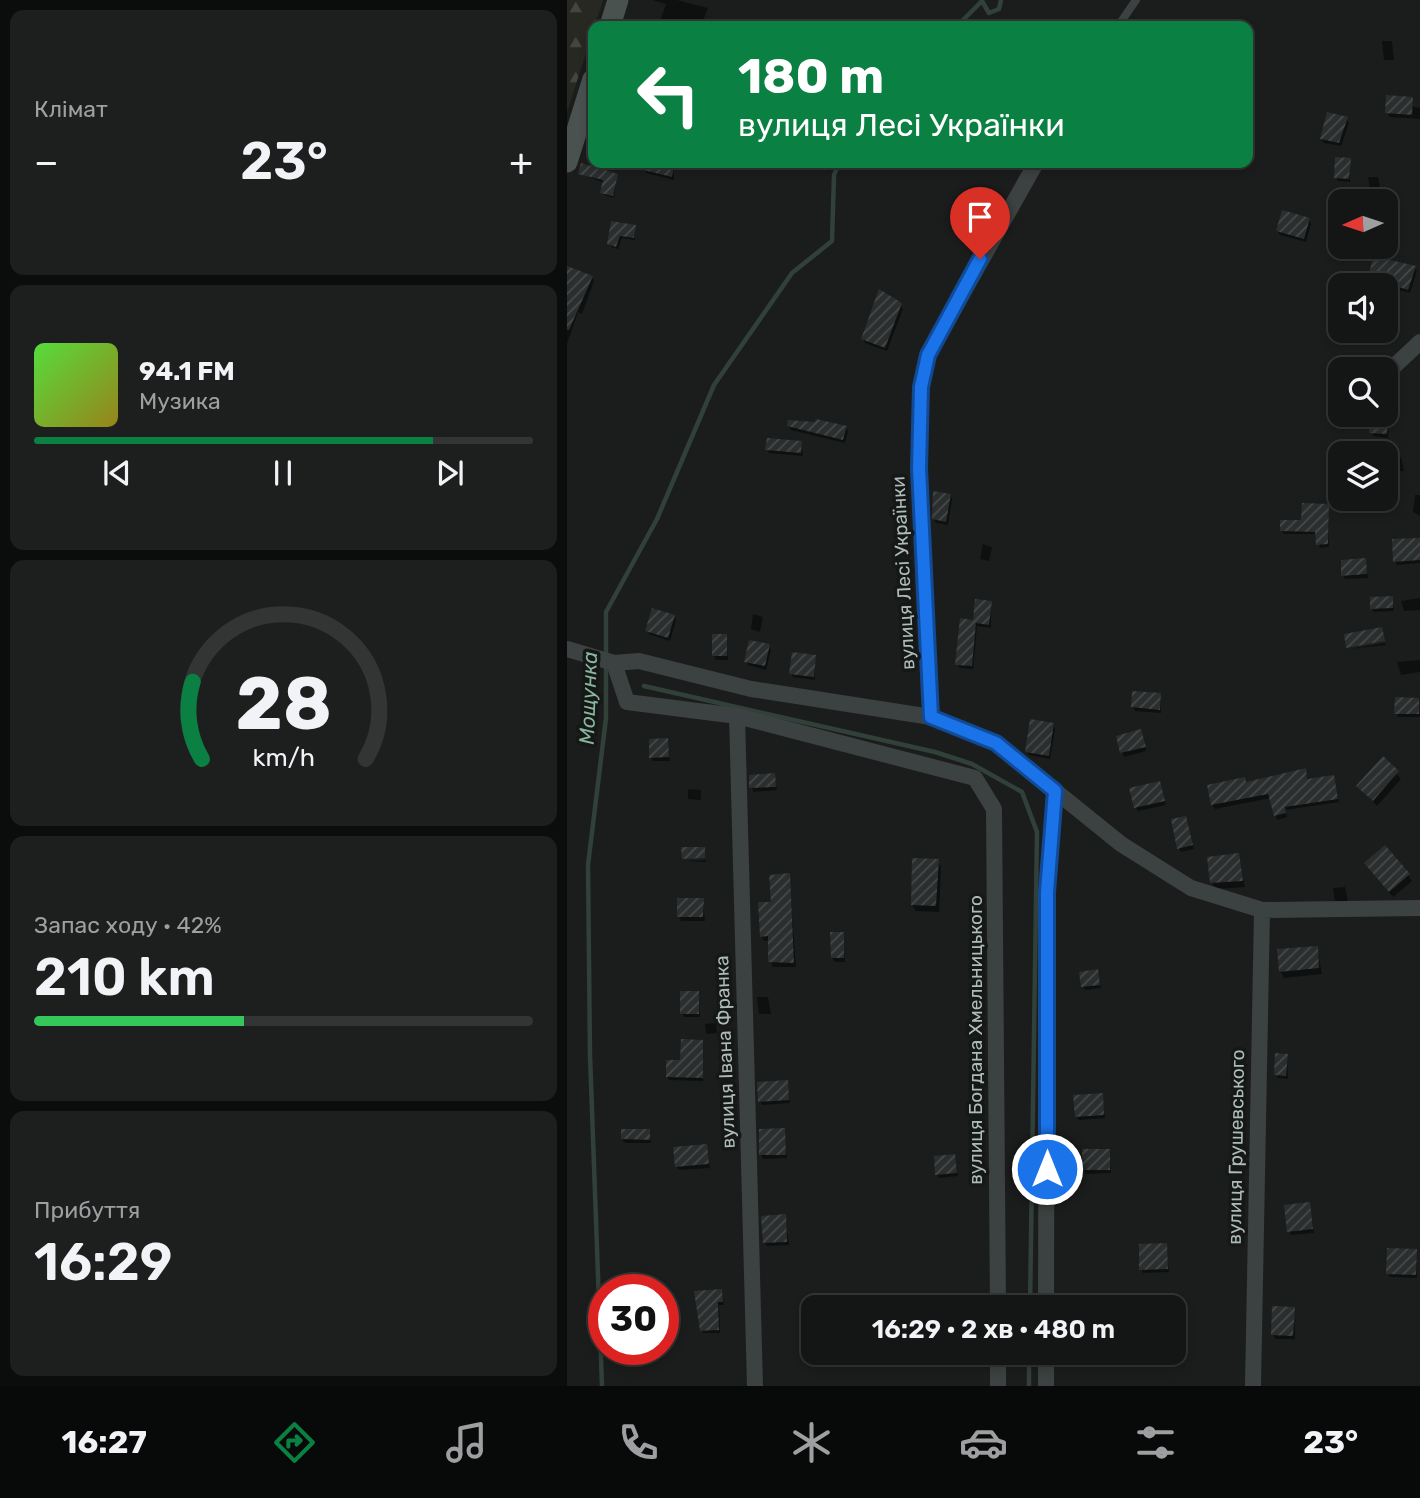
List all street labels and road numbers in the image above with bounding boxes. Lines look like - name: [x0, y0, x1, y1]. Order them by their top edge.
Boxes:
- street label: вулиця Лесі Українки: [886, 476, 920, 670]
- street label: вулиця Богдана Хмельницького: [964, 895, 987, 1185]
- street label: вулиця Івана Франка: [710, 955, 740, 1149]
- street label: вулиця Грушевського: [1223, 1049, 1249, 1245]

